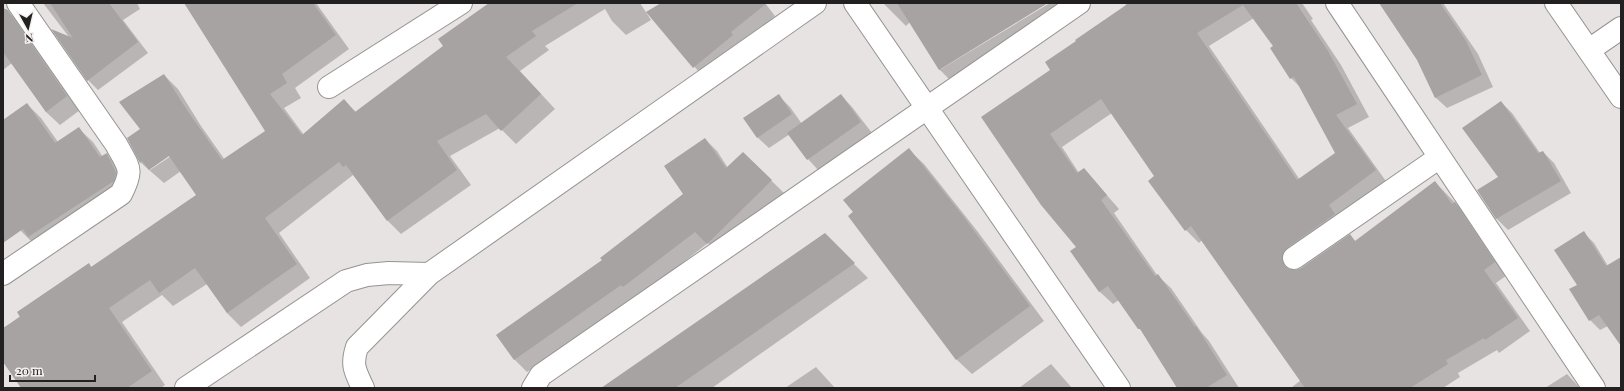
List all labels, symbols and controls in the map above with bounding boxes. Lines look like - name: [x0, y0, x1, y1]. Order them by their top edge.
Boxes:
- north arrow: [8, 8, 48, 48]
- text: N: [24, 30, 34, 46]
- scale bar: [10, 357, 95, 383]
- text: 20 m: [16, 362, 43, 378]

